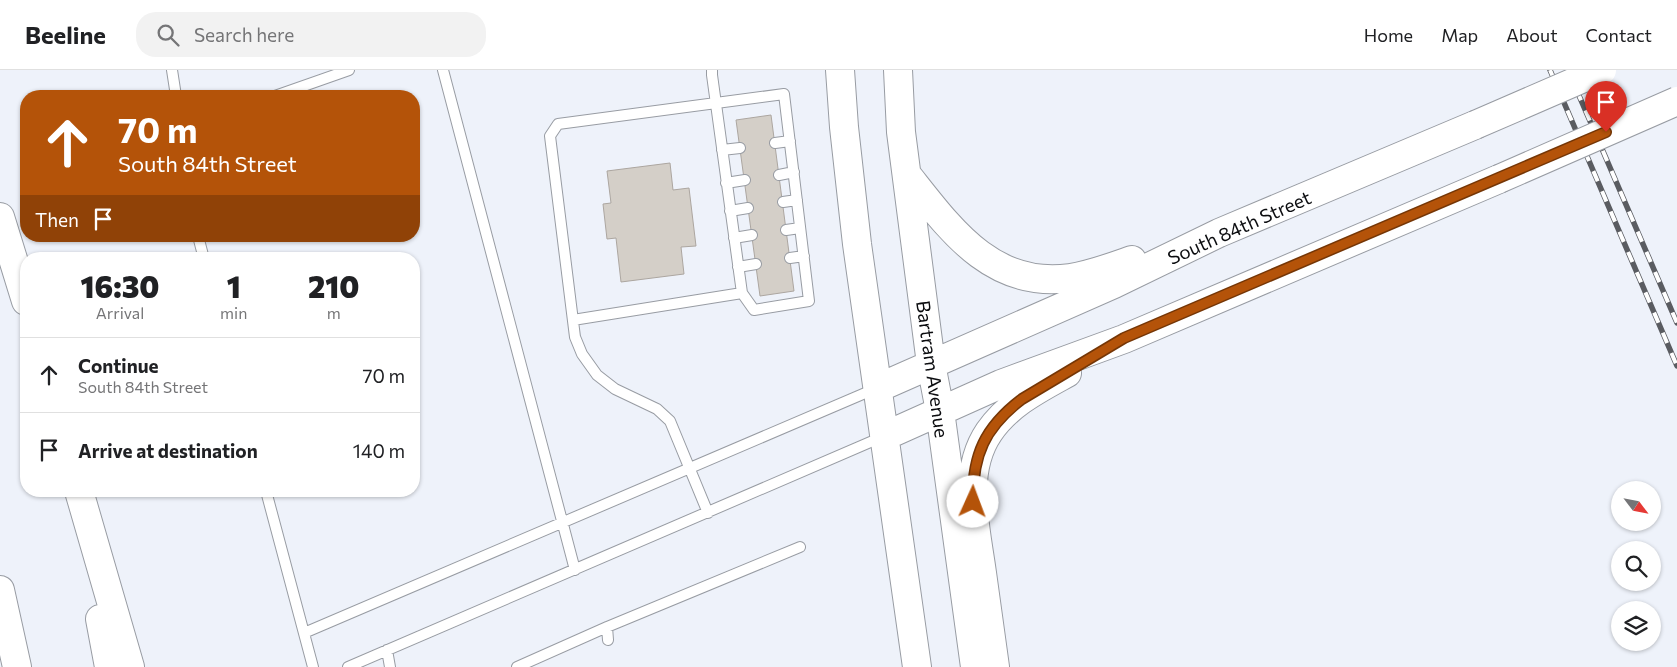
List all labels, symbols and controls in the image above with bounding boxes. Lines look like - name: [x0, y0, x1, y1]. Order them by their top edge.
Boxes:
- search box: [136, 12, 486, 57]
- text: Beeline: [25, 20, 106, 49]
- icon: search: [154, 21, 182, 49]
- text: Search here: [194, 23, 294, 46]
- text: Home: [1364, 24, 1413, 46]
- text: Map: [1441, 24, 1478, 46]
- text: About: [1506, 24, 1558, 46]
- text: Contact: [1586, 24, 1652, 46]
- pin: [1585, 81, 1627, 132]
- icon: arrive: [1592, 88, 1620, 116]
- text: 70 m: [118, 107, 198, 150]
- icon: ahead: [35, 110, 100, 175]
- text: South 84th Street: [118, 150, 297, 177]
- street label: South 84th Street: [1164, 185, 1314, 269]
- icon: arrive: [89, 205, 117, 233]
- text: Then: [35, 208, 79, 231]
- text: 16:30: [81, 267, 160, 304]
- text: 1: [227, 267, 241, 304]
- text: 210: [308, 267, 359, 304]
- street label: Bartram Avenue: [912, 299, 954, 439]
- text: Arrival: [96, 303, 144, 322]
- text: min: [220, 303, 247, 322]
- text: m: [327, 303, 341, 322]
- text: Continue: [78, 354, 158, 377]
- icon: ahead: [35, 361, 63, 389]
- text: 70 m: [362, 364, 405, 387]
- text: South 84th Street: [78, 377, 208, 396]
- icon: arrive: [35, 436, 63, 464]
- text: Arrive at destination: [78, 439, 258, 462]
- text: 140 m: [353, 439, 405, 462]
- position arrow: [946, 475, 998, 527]
- north arrow: [1611, 481, 1661, 531]
- map controls: [1611, 481, 1661, 651]
- button: search: [1611, 541, 1661, 591]
- button: layers: [1611, 601, 1661, 651]

